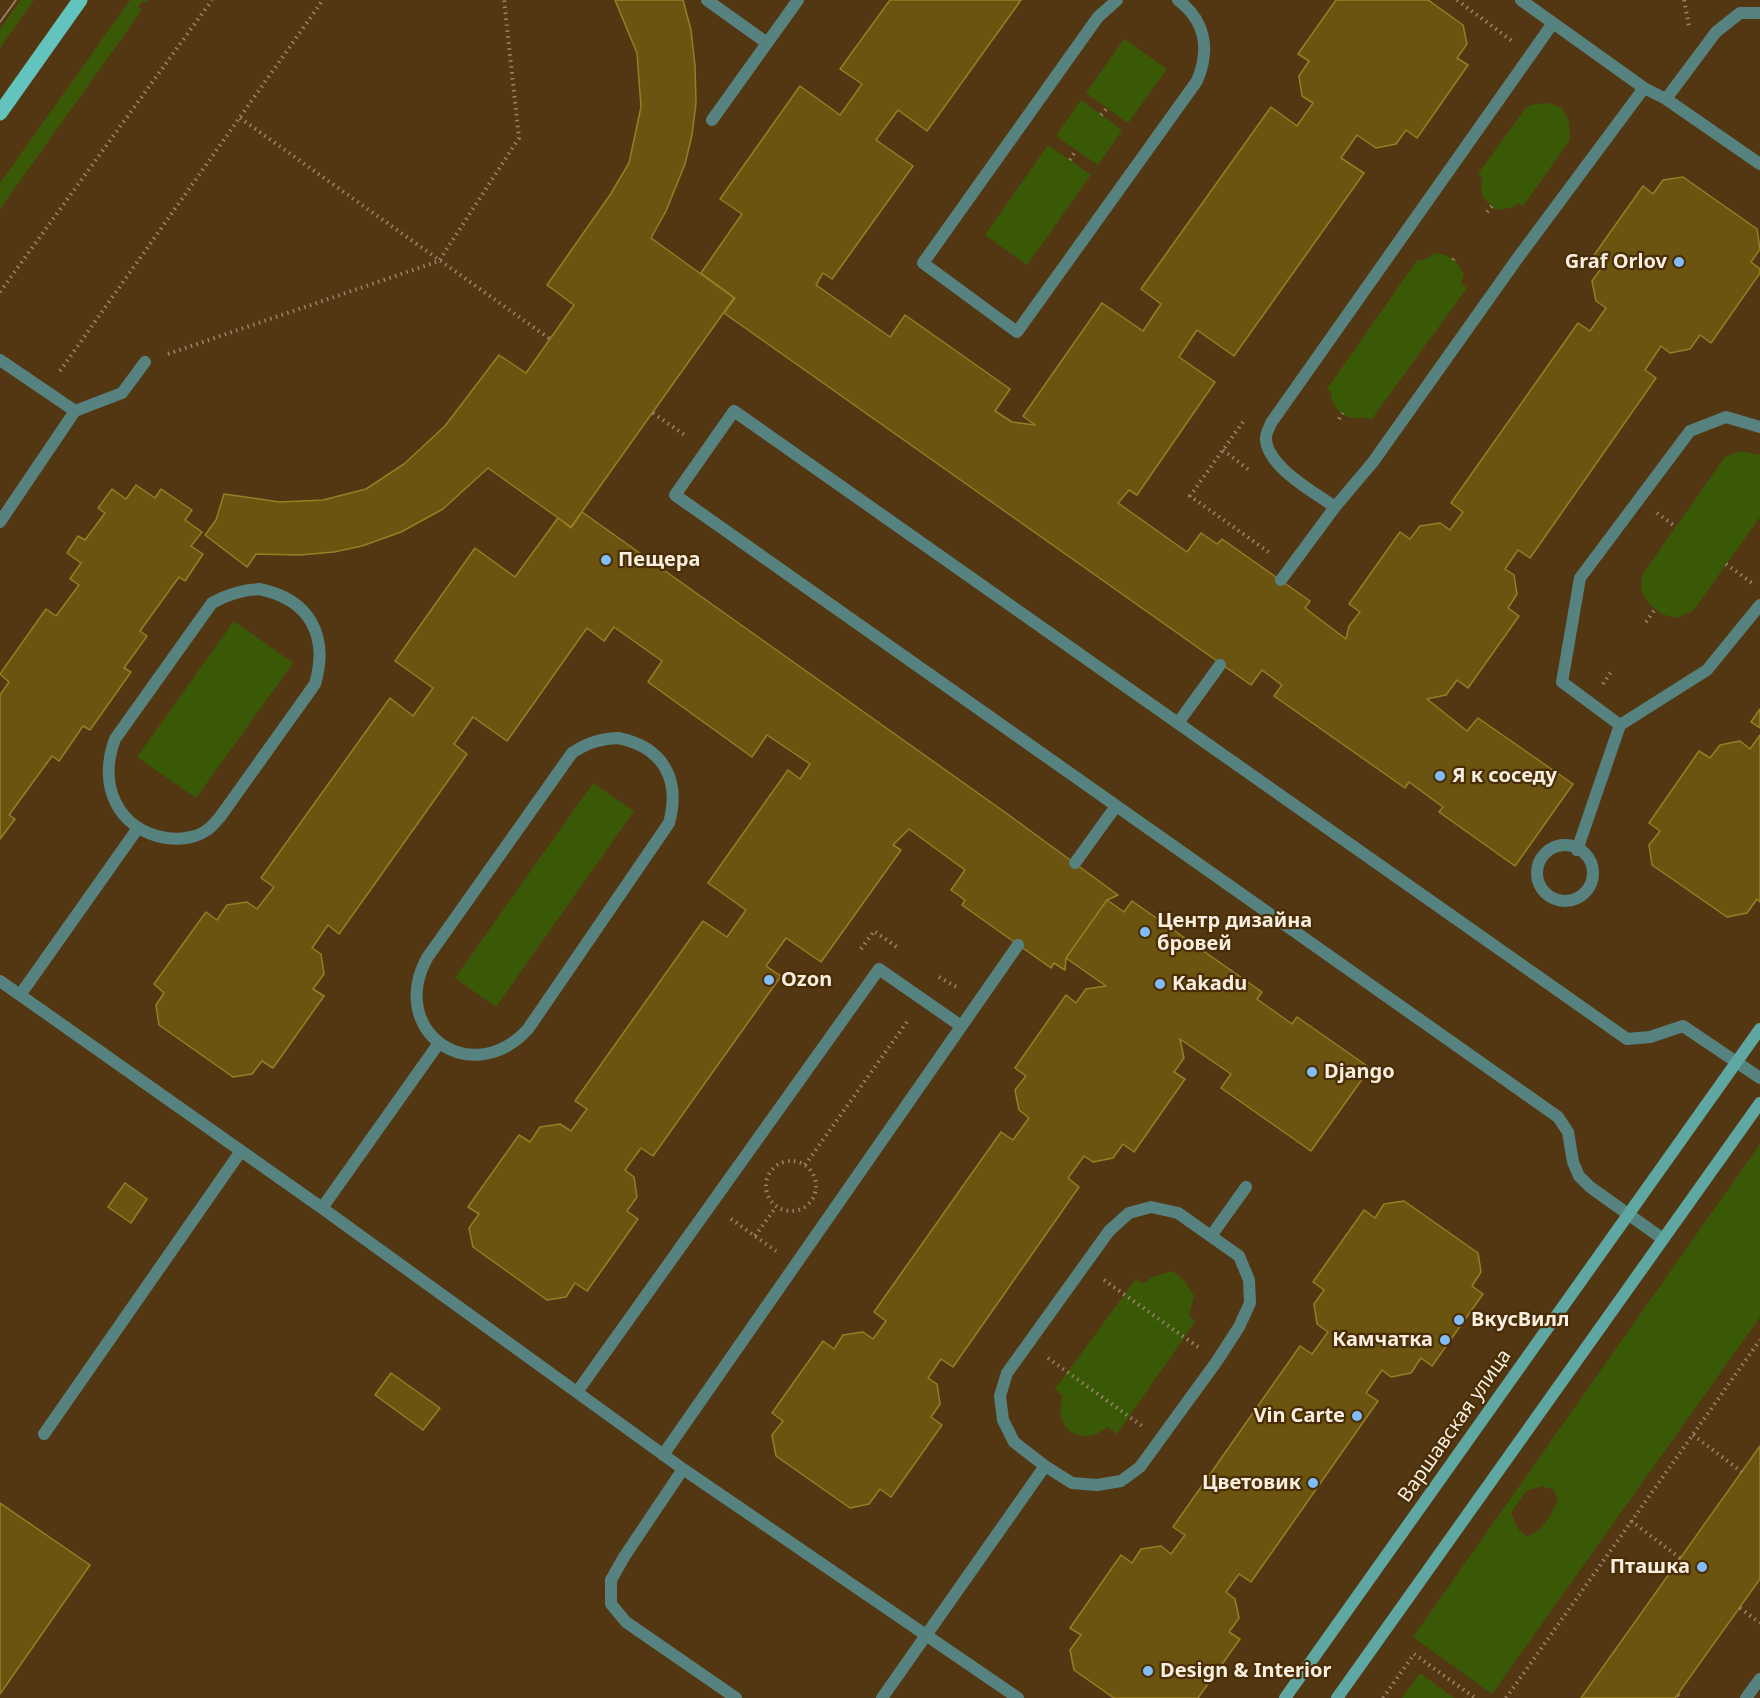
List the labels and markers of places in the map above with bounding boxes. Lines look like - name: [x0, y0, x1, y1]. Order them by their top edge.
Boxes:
- place label: Graf Orlov: [1565, 250, 1667, 274]
- marker: Graf Orlov: [1672, 255, 1686, 269]
- place label: Пещера: [618, 548, 700, 572]
- marker: Пещера: [599, 553, 613, 567]
- place label: Я к соседу: [1452, 764, 1557, 788]
- marker: Я к соседу: [1433, 769, 1447, 783]
- place label: Центр дизайна бровей: [1157, 909, 1312, 956]
- marker: Центр дизайна бровей: [1138, 925, 1152, 939]
- place label: Ozon: [781, 968, 832, 992]
- place label: Kakadu: [1172, 972, 1247, 996]
- marker: Ozon: [762, 973, 776, 987]
- marker: Kakadu: [1153, 977, 1167, 991]
- place label: Django: [1324, 1060, 1395, 1084]
- marker: Django: [1305, 1065, 1319, 1079]
- place label: ВкусВилл: [1471, 1308, 1569, 1332]
- marker: ВкусВилл: [1452, 1313, 1466, 1327]
- place label: Камчатка: [1332, 1328, 1433, 1352]
- marker: Камчатка: [1438, 1333, 1452, 1347]
- place label: Vin Carte: [1253, 1404, 1345, 1428]
- marker: Vin Carte: [1350, 1409, 1364, 1423]
- place label: Цветовик: [1202, 1471, 1301, 1495]
- marker: Цветовик: [1306, 1476, 1320, 1490]
- place label: Пташка: [1610, 1555, 1690, 1579]
- marker: Пташка: [1695, 1560, 1709, 1574]
- place label: Design & Interior: [1160, 1659, 1331, 1683]
- marker: Design & Interior: [1141, 1664, 1155, 1678]

